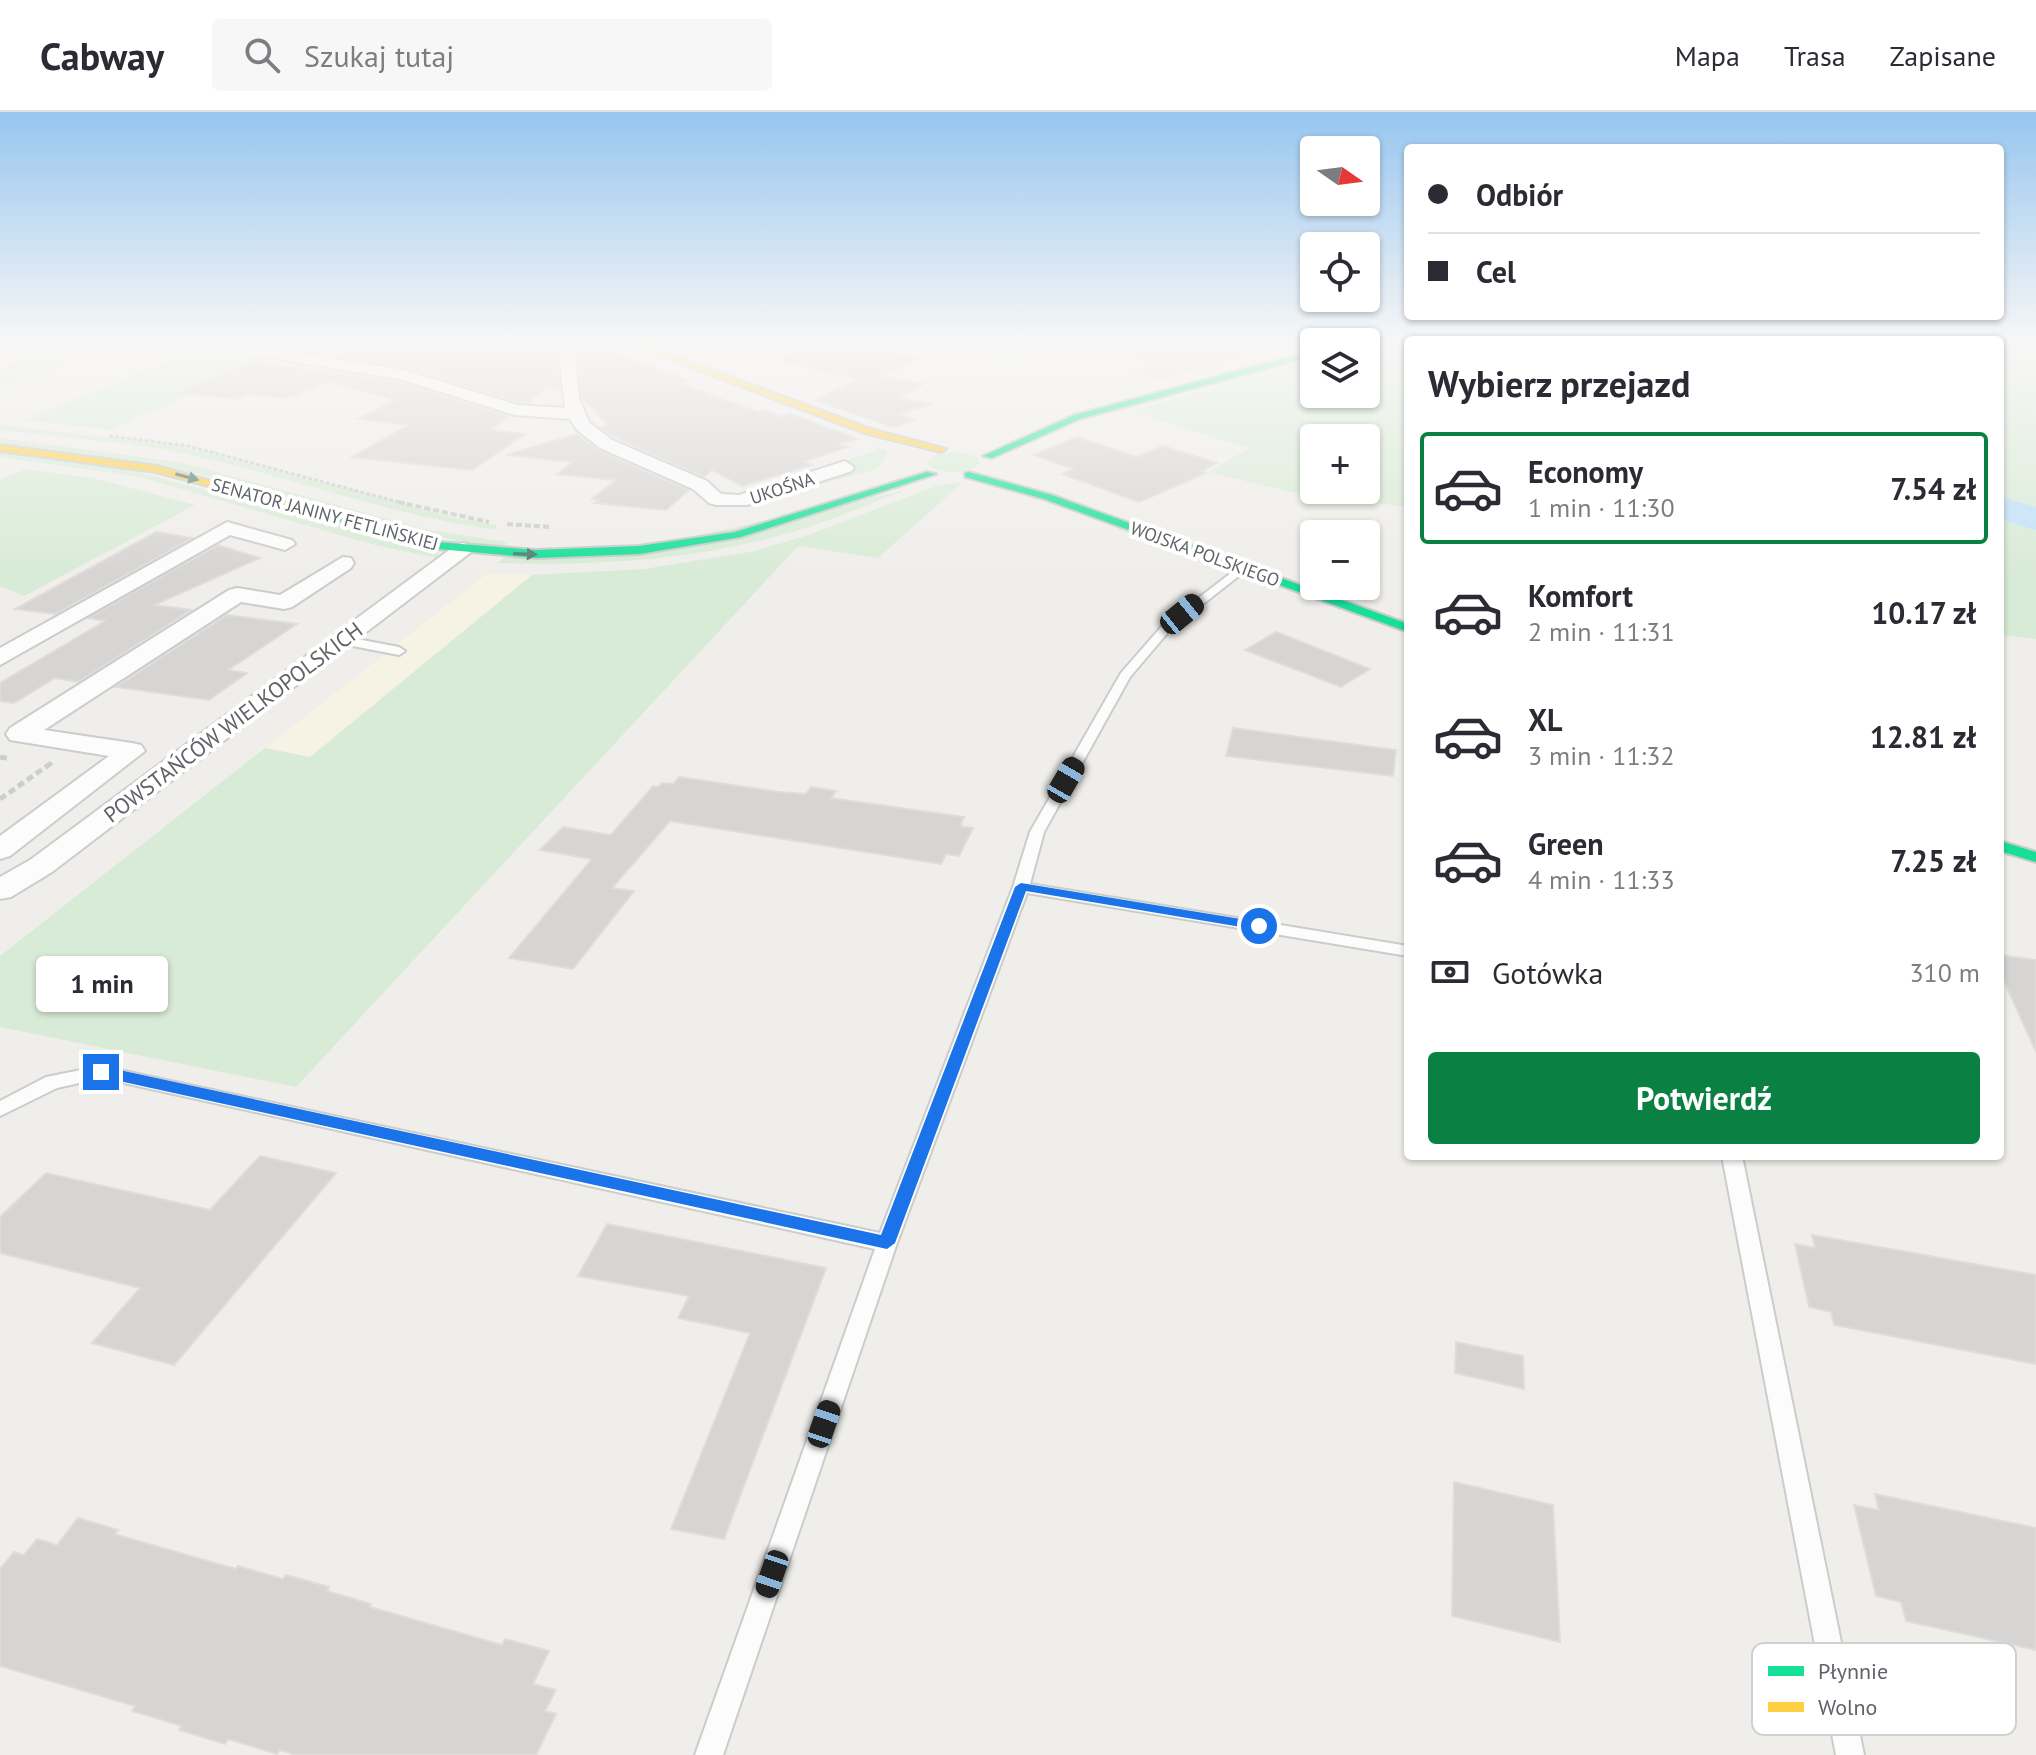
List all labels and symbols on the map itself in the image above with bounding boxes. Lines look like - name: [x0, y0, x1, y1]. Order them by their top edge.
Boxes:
- north arrow: [1300, 136, 1380, 216]
- street label: UKOŚNA: [747, 467, 818, 509]
- one-way arrow: [175, 472, 200, 484]
- street label: SENATOR JANINY FETLIŃSKIEJ: [209, 473, 441, 555]
- street label: WOJSKA POLSKIEGO: [1127, 516, 1283, 592]
- one-way arrow: [513, 547, 538, 560]
- car: [1156, 590, 1208, 638]
- street label: POWSTAŃCÓW WIELKOPOLSKICH: [98, 615, 368, 829]
- car: [1044, 753, 1088, 807]
- route start: [1241, 908, 1277, 944]
- callout: 1 min: [35, 956, 167, 1012]
- route end: [83, 1054, 119, 1090]
- car: [805, 1397, 843, 1451]
- car: [753, 1547, 791, 1601]
- legend: [1752, 1643, 2016, 1735]
- text: Płynnie: [1818, 1657, 1888, 1685]
- text: Wolno: [1818, 1693, 1877, 1721]

